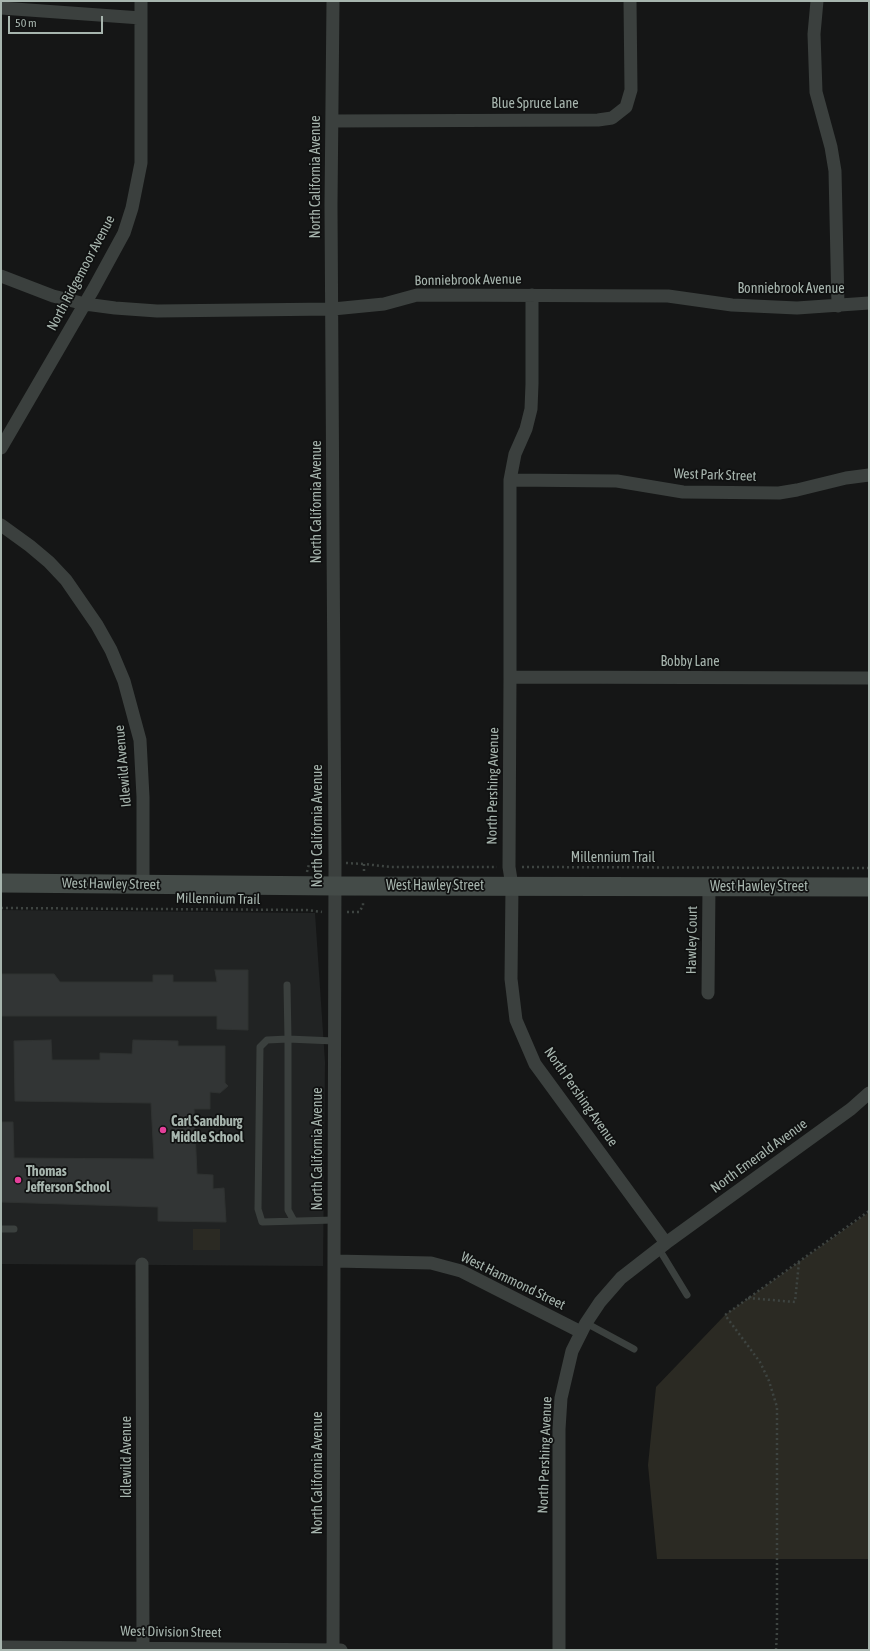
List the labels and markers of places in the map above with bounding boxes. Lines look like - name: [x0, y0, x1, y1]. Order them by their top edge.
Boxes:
- place label: Carl Sandburg Middle School: [171, 1114, 243, 1146]
- marker: Carl Sandburg Middle School: [158, 1125, 168, 1135]
- place label: Thomas Jefferson School: [26, 1164, 110, 1196]
- marker: Thomas Jefferson School: [13, 1175, 23, 1185]

